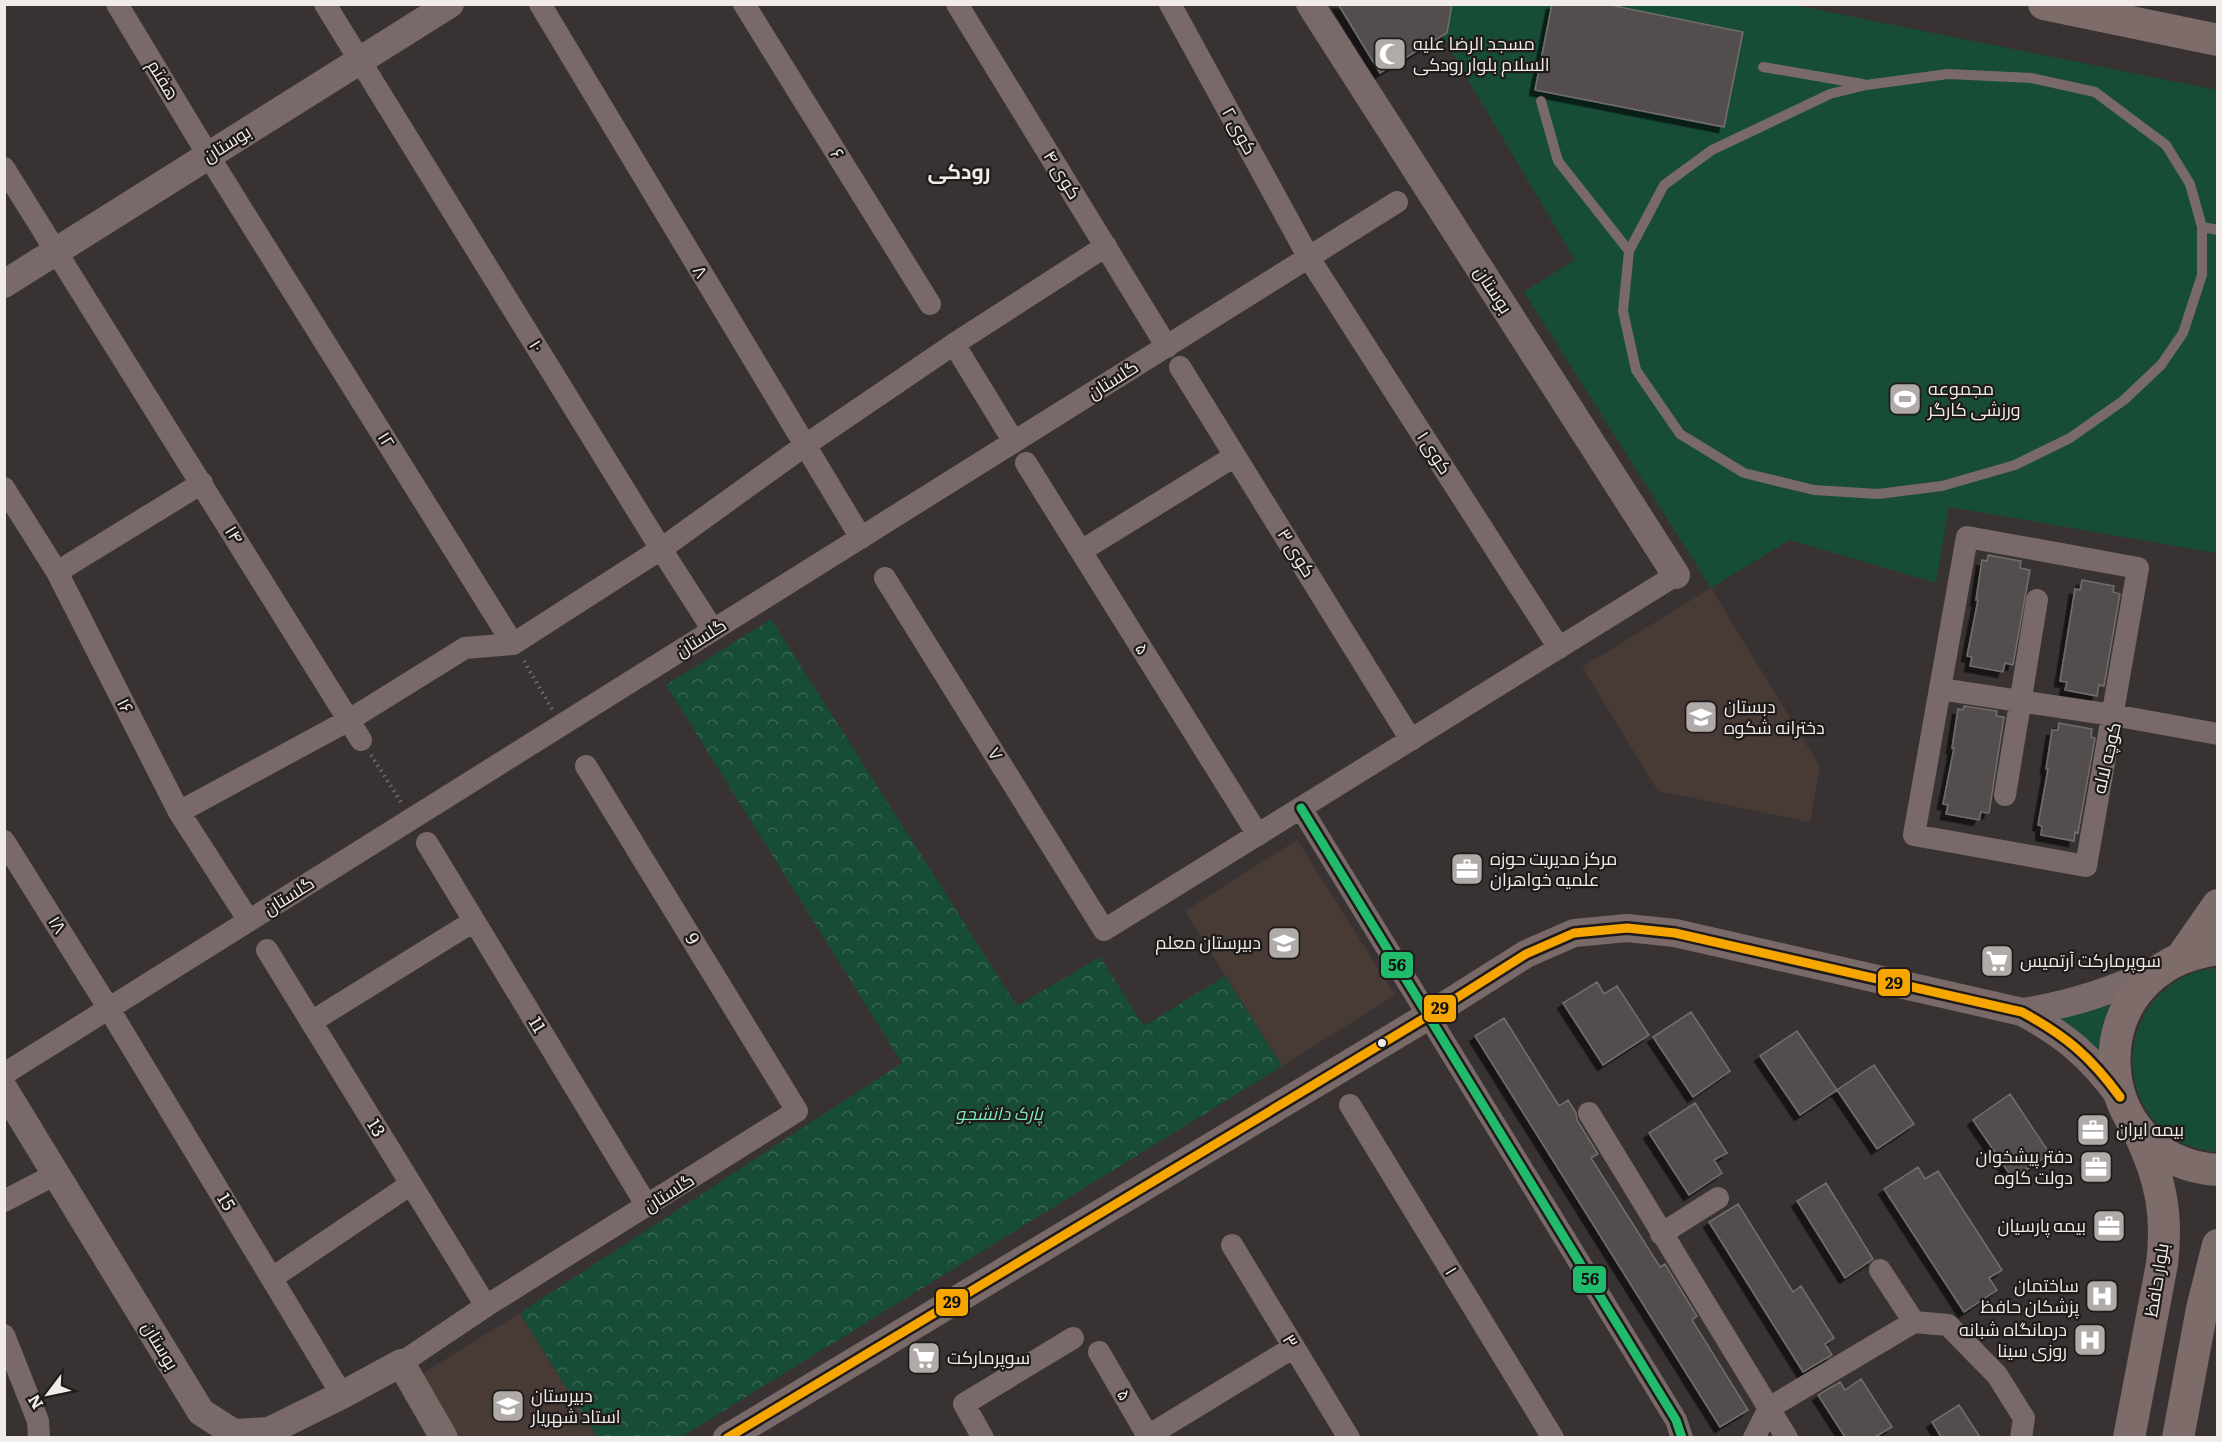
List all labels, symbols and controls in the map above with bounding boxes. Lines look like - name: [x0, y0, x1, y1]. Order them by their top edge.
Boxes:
- place label: مسجد الرضا علیه السلام بلوار رودکی: [1413, 29, 1550, 77]
- mosque icon: مسجد الرضا علیه السلام بلوار رودکی: [1372, 36, 1408, 72]
- street label: هفتم: [142, 54, 187, 105]
- street label: کوی ۲: [1216, 101, 1264, 159]
- street label: بوستان: [197, 117, 256, 168]
- street label: ۶: [825, 142, 852, 164]
- street label: کوی ۴: [1038, 144, 1089, 204]
- district label: رودکی: [928, 154, 990, 185]
- street label: ۸: [687, 259, 716, 283]
- street label: بوستان: [1469, 260, 1520, 319]
- street label: ۱۰: [523, 334, 551, 357]
- street label: گلستان: [1081, 353, 1143, 405]
- place label: مجموعه ورزشی کارگر: [1927, 374, 2021, 422]
- sports icon: مجموعه ورزشی کارگر: [1887, 381, 1923, 417]
- street label: کوی ۱: [1411, 425, 1459, 479]
- street label: ۱۲: [372, 426, 403, 453]
- street label: ۱۴: [219, 520, 251, 549]
- street label: کوی ۳: [1272, 522, 1323, 582]
- street label: گلستان: [669, 611, 731, 663]
- street label: ۵: [1129, 637, 1157, 660]
- place label: دبستان دخترانه شکوه: [1724, 692, 1825, 740]
- street label: ۱۶: [111, 693, 142, 718]
- school or university icon: دبستان دخترانه شکوه: [1683, 699, 1719, 735]
- street label: کوچه لاله: [2084, 719, 2127, 796]
- street label: ۷: [982, 741, 1011, 765]
- place label: مرکز مدیریت حوزه علمیه خواهران: [1490, 844, 1617, 892]
- office icon: مرکز مدیریت حوزه علمیه خواهران: [1449, 851, 1485, 887]
- street label: گلستان: [257, 869, 319, 921]
- street label: ۱۸: [42, 910, 74, 938]
- school or university icon: دبیرستان معلم: [1266, 925, 1302, 961]
- street label: 9: [679, 927, 707, 949]
- place label: دبیرستان معلم: [1155, 928, 1261, 955]
- supermarket icon: سوپرمارکت آرتمیس: [1979, 943, 2015, 979]
- place label: سوپرمارکت آرتمیس: [2020, 946, 2161, 973]
- line badge: 56: [1380, 951, 1414, 979]
- text: 56: [1388, 952, 1406, 976]
- line badge: 29: [1877, 968, 1911, 997]
- text: 29: [1885, 970, 1903, 994]
- line badge: 29: [1423, 994, 1457, 1023]
- text: 29: [1431, 995, 1449, 1019]
- street label: 11: [523, 1011, 554, 1037]
- unlabelled marker: [1376, 1037, 1388, 1049]
- park label: پارک دانشجو: [955, 1099, 1044, 1126]
- office icon: بیمه ایران: [2075, 1112, 2111, 1148]
- street label: 13: [361, 1113, 393, 1142]
- place label: بیمه ایران: [2116, 1115, 2184, 1142]
- place label: دفتر پیشخوان دولت کاوه: [1975, 1142, 2073, 1190]
- office icon: دفتر پیشخوان دولت کاوه: [2078, 1149, 2114, 1185]
- street label: گلستان: [637, 1166, 699, 1218]
- street label: 15: [211, 1187, 243, 1215]
- office icon: بیمه پارسیان: [2091, 1208, 2127, 1244]
- place label: بیمه پارسیان: [1997, 1211, 2086, 1238]
- street label: بلوار حافظ: [2136, 1241, 2175, 1319]
- street label: ۱: [1439, 1261, 1465, 1280]
- line badge: 56: [1572, 1265, 1607, 1294]
- text: 56: [1581, 1266, 1599, 1290]
- place label: ساختمان پزشکان حافظ: [1981, 1271, 2079, 1319]
- hospital icon: ساختمان پزشکان حافظ: [2084, 1278, 2120, 1314]
- line badge: 29: [935, 1288, 969, 1317]
- text: 29: [943, 1289, 961, 1313]
- place label: درمانگاه شبانه روزی سینا: [1959, 1315, 2067, 1363]
- street label: بوستان: [136, 1316, 186, 1375]
- hospital icon: درمانگاه شبانه روزی سینا: [2072, 1322, 2108, 1358]
- street label: ۳: [1277, 1328, 1306, 1352]
- supermarket icon: سوپرمارکت: [906, 1340, 942, 1376]
- place label: سوپرمارکت: [947, 1343, 1030, 1370]
- north arrow: [18, 1364, 78, 1424]
- place label: دبیرستان استاد شهریار: [530, 1381, 621, 1429]
- street label: ۵: [1111, 1383, 1139, 1405]
- school or university icon: دبیرستان استاد شهریار: [490, 1388, 526, 1424]
- text: N: [21, 1390, 48, 1415]

